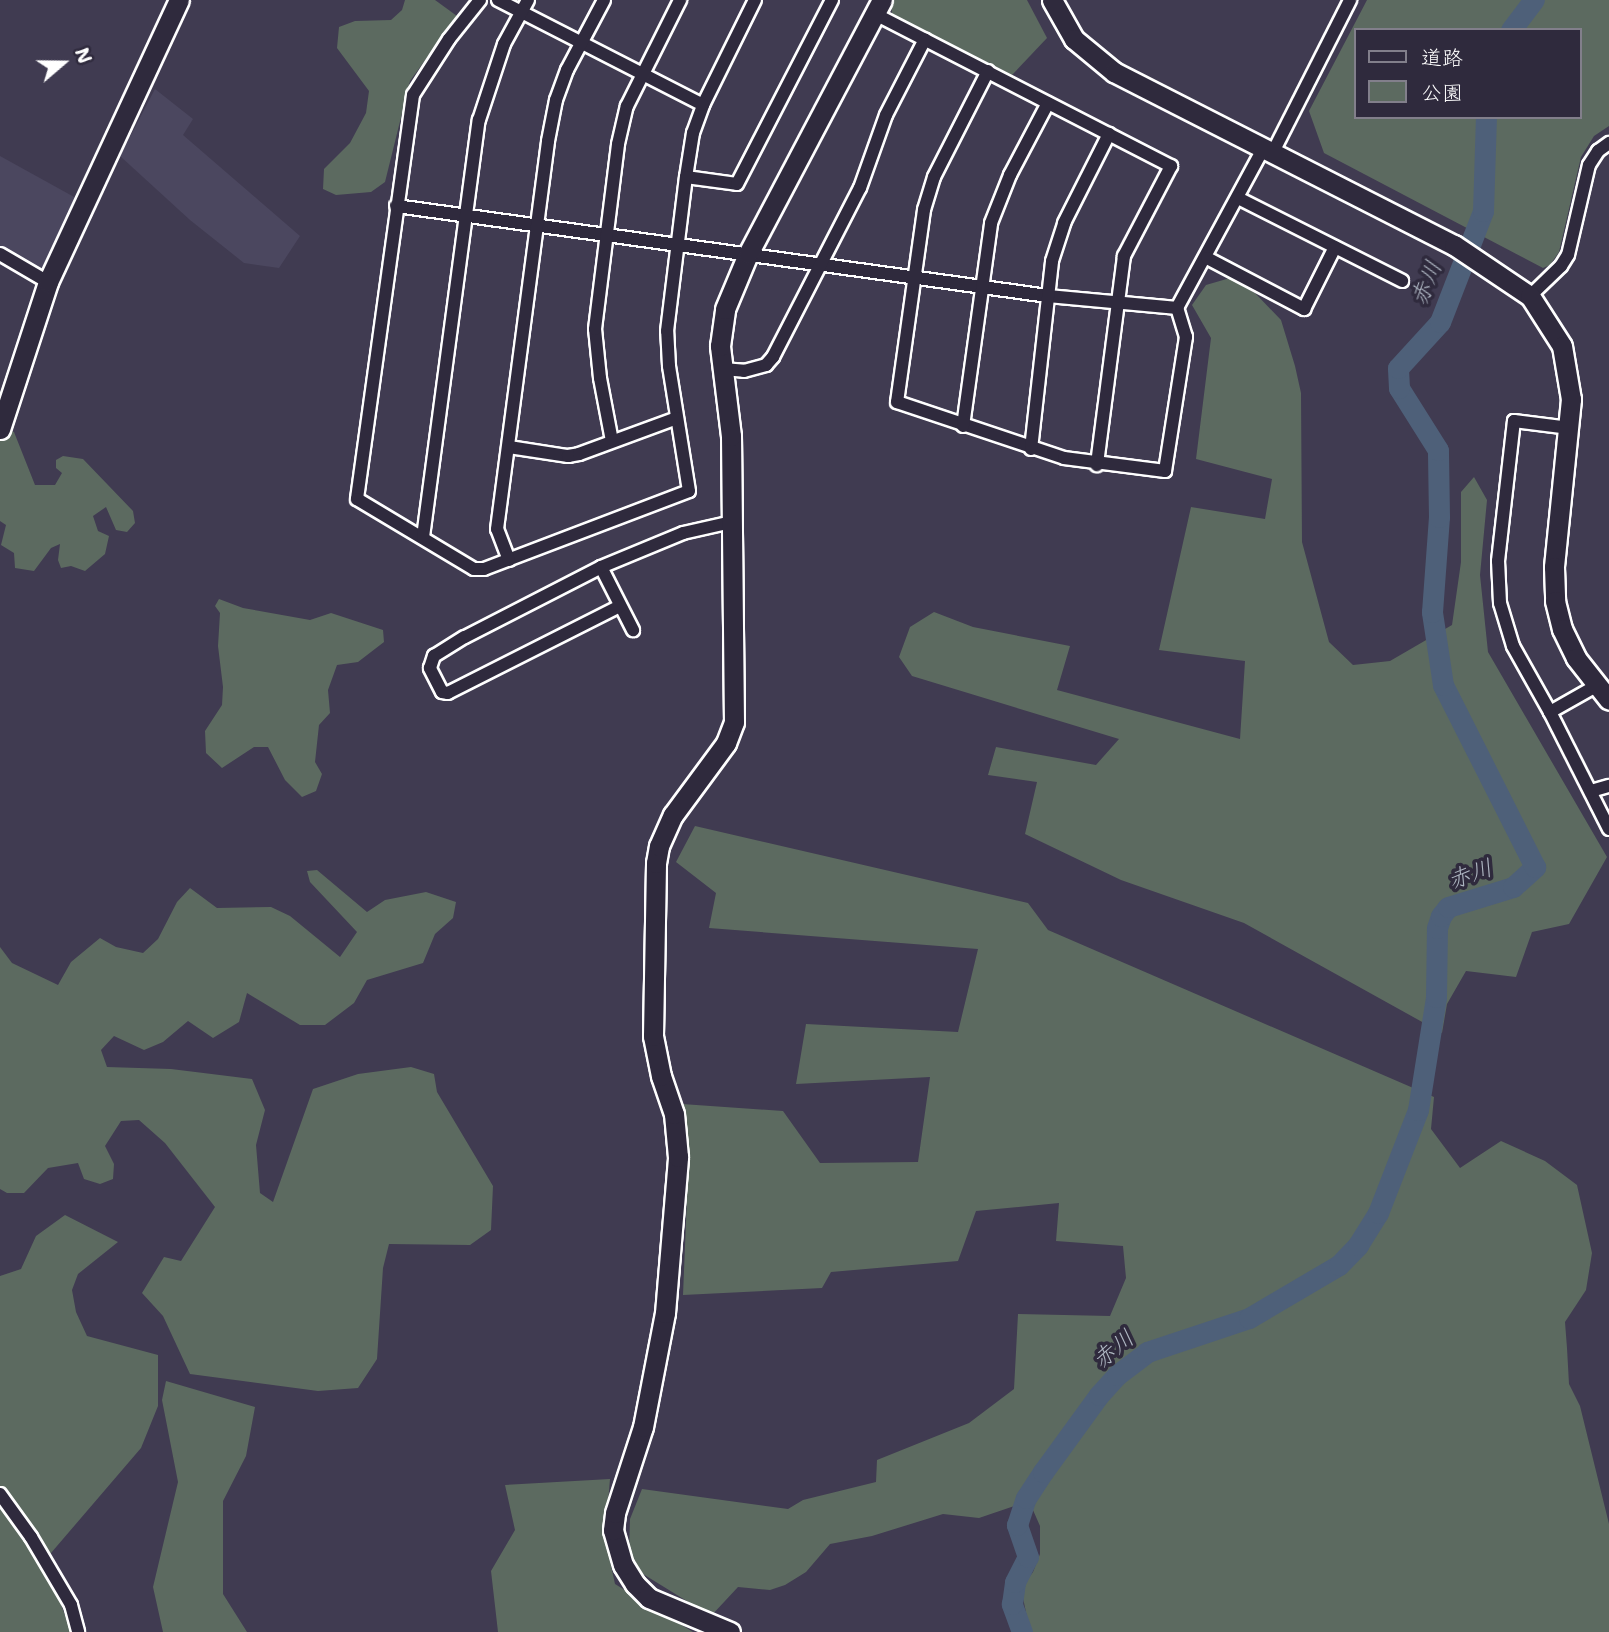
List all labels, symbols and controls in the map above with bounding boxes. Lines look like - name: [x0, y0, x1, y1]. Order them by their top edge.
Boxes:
- north arrow: [28, 28, 98, 98]
- legend: [1354, 28, 1581, 119]
- text: N: [69, 44, 98, 67]
- text: 道路: [1421, 44, 1463, 72]
- text: 公園: [1421, 79, 1463, 107]
- water label: 赤川: [1405, 257, 1447, 309]
- water label: 赤川: [1444, 853, 1496, 895]
- water label: 赤川: [1086, 1324, 1140, 1374]

